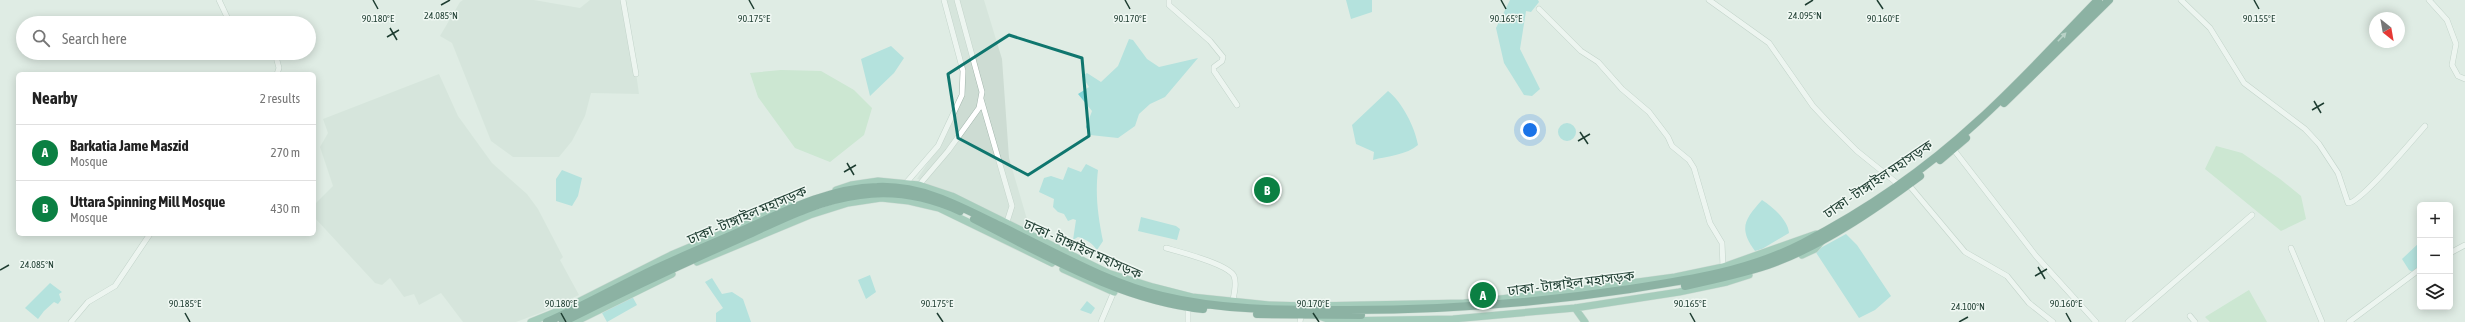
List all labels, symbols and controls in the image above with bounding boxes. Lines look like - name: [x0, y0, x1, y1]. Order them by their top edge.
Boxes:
- text: 24.085°N: [424, 10, 458, 21]
- text: 24.095°N: [1788, 10, 1822, 21]
- north arrow: [2369, 12, 2405, 48]
- text: 90.180°E: [362, 13, 395, 24]
- text: 90.175°E: [738, 13, 771, 24]
- text: 90.170°E: [1114, 13, 1147, 24]
- text: 90.165°E: [1490, 13, 1523, 24]
- text: 90.160°E: [1867, 13, 1900, 24]
- text: 90.155°E: [2243, 13, 2276, 24]
- search box: [16, 16, 316, 60]
- icon: search: [30, 27, 52, 49]
- text: Search here: [62, 30, 127, 47]
- one-way arrow: [2057, 32, 2067, 42]
- text: Nearby: [32, 88, 78, 108]
- text: 2 results: [260, 91, 300, 106]
- your location: [1520, 120, 1540, 140]
- street label: ঢাকা - টাঙ্গাইল মহাসড়ক: [1820, 136, 1936, 222]
- text: Barkatia Jame Maszid: [70, 137, 189, 154]
- text: A: [42, 145, 48, 160]
- text: 270 m: [271, 145, 300, 160]
- text: Mosque: [70, 154, 108, 169]
- pin: B: [1254, 175, 1280, 205]
- street label: ঢাকা - টাঙ্গাইল মহাসড়ক: [684, 182, 810, 248]
- text: Uttara Spinning Mill Mosque: [70, 193, 225, 210]
- text: B: [42, 201, 48, 216]
- text: 430 m: [271, 201, 300, 216]
- map controls: [2417, 202, 2453, 310]
- button: +: [2417, 202, 2453, 238]
- text: Mosque: [70, 210, 108, 225]
- street label: ঢাকা - টাঙ্গাইল মহাসড়ক: [1020, 215, 1145, 283]
- button: −: [2417, 238, 2453, 274]
- text: 24.085°N: [20, 259, 54, 270]
- street label: ঢাকা - টাঙ্গাইল মহাসড়ক: [1506, 267, 1636, 299]
- button: layers: [2417, 274, 2453, 310]
- pin: A: [1470, 280, 1496, 310]
- text: 90.185°E: [169, 298, 202, 309]
- text: 90.180°E: [545, 298, 578, 309]
- text: 90.175°E: [921, 298, 954, 309]
- text: 90.170°E: [1297, 298, 1330, 309]
- text: 90.165°E: [1674, 298, 1707, 309]
- text: 90.160°E: [2050, 298, 2083, 309]
- text: 24.100°N: [1951, 301, 1985, 312]

